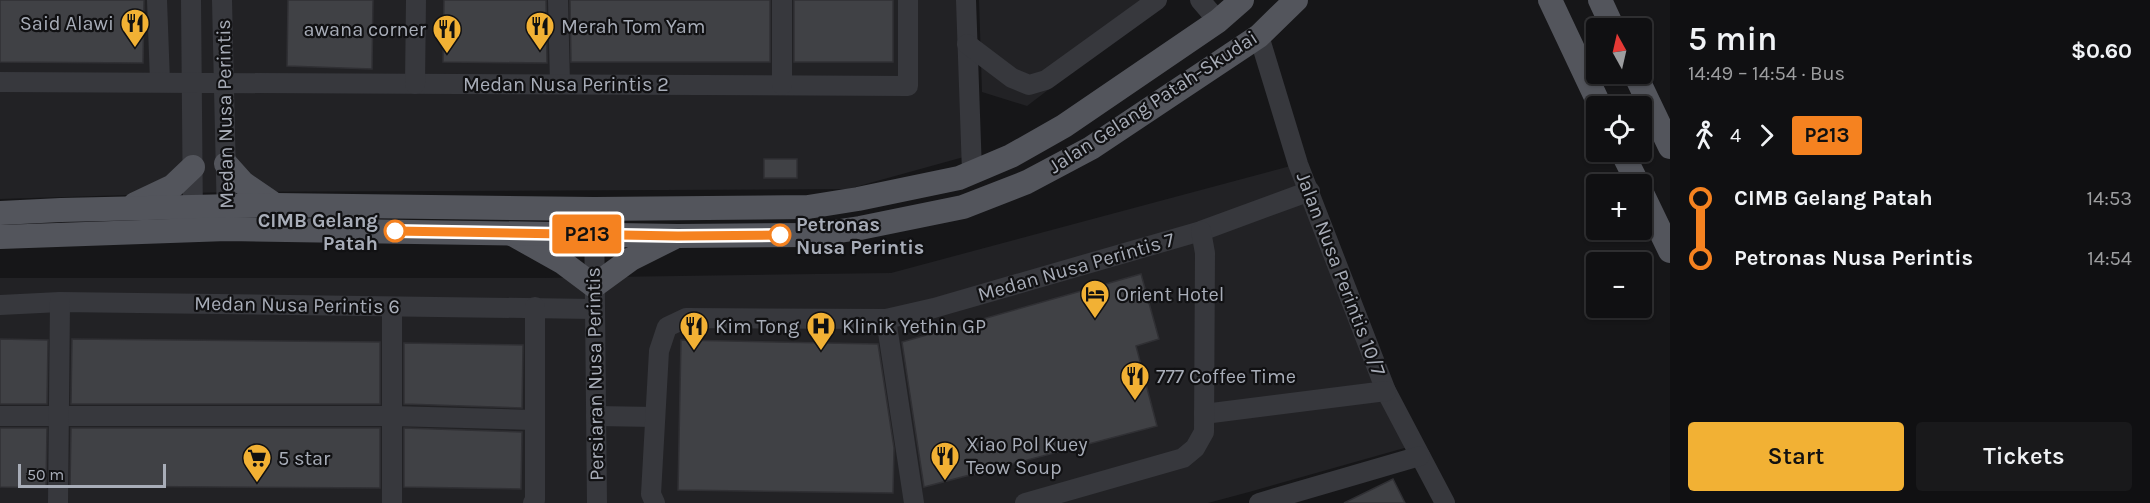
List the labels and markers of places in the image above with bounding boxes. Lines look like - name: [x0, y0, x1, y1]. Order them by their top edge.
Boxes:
- restaurant icon: Said Alawi: [119, 7, 151, 49]
- restaurant icon: Merah Tom Yam: [524, 10, 556, 52]
- place label: Said Alawi: [20, 12, 114, 35]
- restaurant icon: awana corner: [431, 13, 463, 55]
- place label: Merah Tom Yam: [561, 15, 706, 38]
- place label: awana corner: [304, 18, 427, 41]
- place label: CIMB Gelang Patah: [258, 209, 378, 255]
- place label: Petronas Nusa Perintis: [796, 213, 924, 259]
- marker: CIMB Gelang Patah: [384, 220, 406, 242]
- marker: Petronas Nusa Perintis: [769, 224, 791, 246]
- hotel icon: Orient Hotel: [1079, 278, 1111, 320]
- place label: Orient Hotel: [1116, 283, 1224, 306]
- restaurant icon: Kim Tong: [678, 310, 710, 352]
- hospital icon: Klinik Yethin GP: [805, 310, 837, 352]
- place label: Kim Tong: [715, 315, 799, 338]
- place label: Klinik Yethin GP: [842, 315, 986, 338]
- restaurant icon: 777 Coffee Time: [1119, 360, 1151, 402]
- place label: 777 Coffee Time: [1156, 365, 1296, 388]
- place label: Xiao Pol Kuey Teow Soup: [966, 433, 1088, 479]
- restaurant icon: Xiao Pol Kuey Teow Soup: [929, 440, 961, 482]
- supermarket icon: 5 star: [241, 442, 273, 484]
- place label: 5 star: [278, 447, 331, 470]

